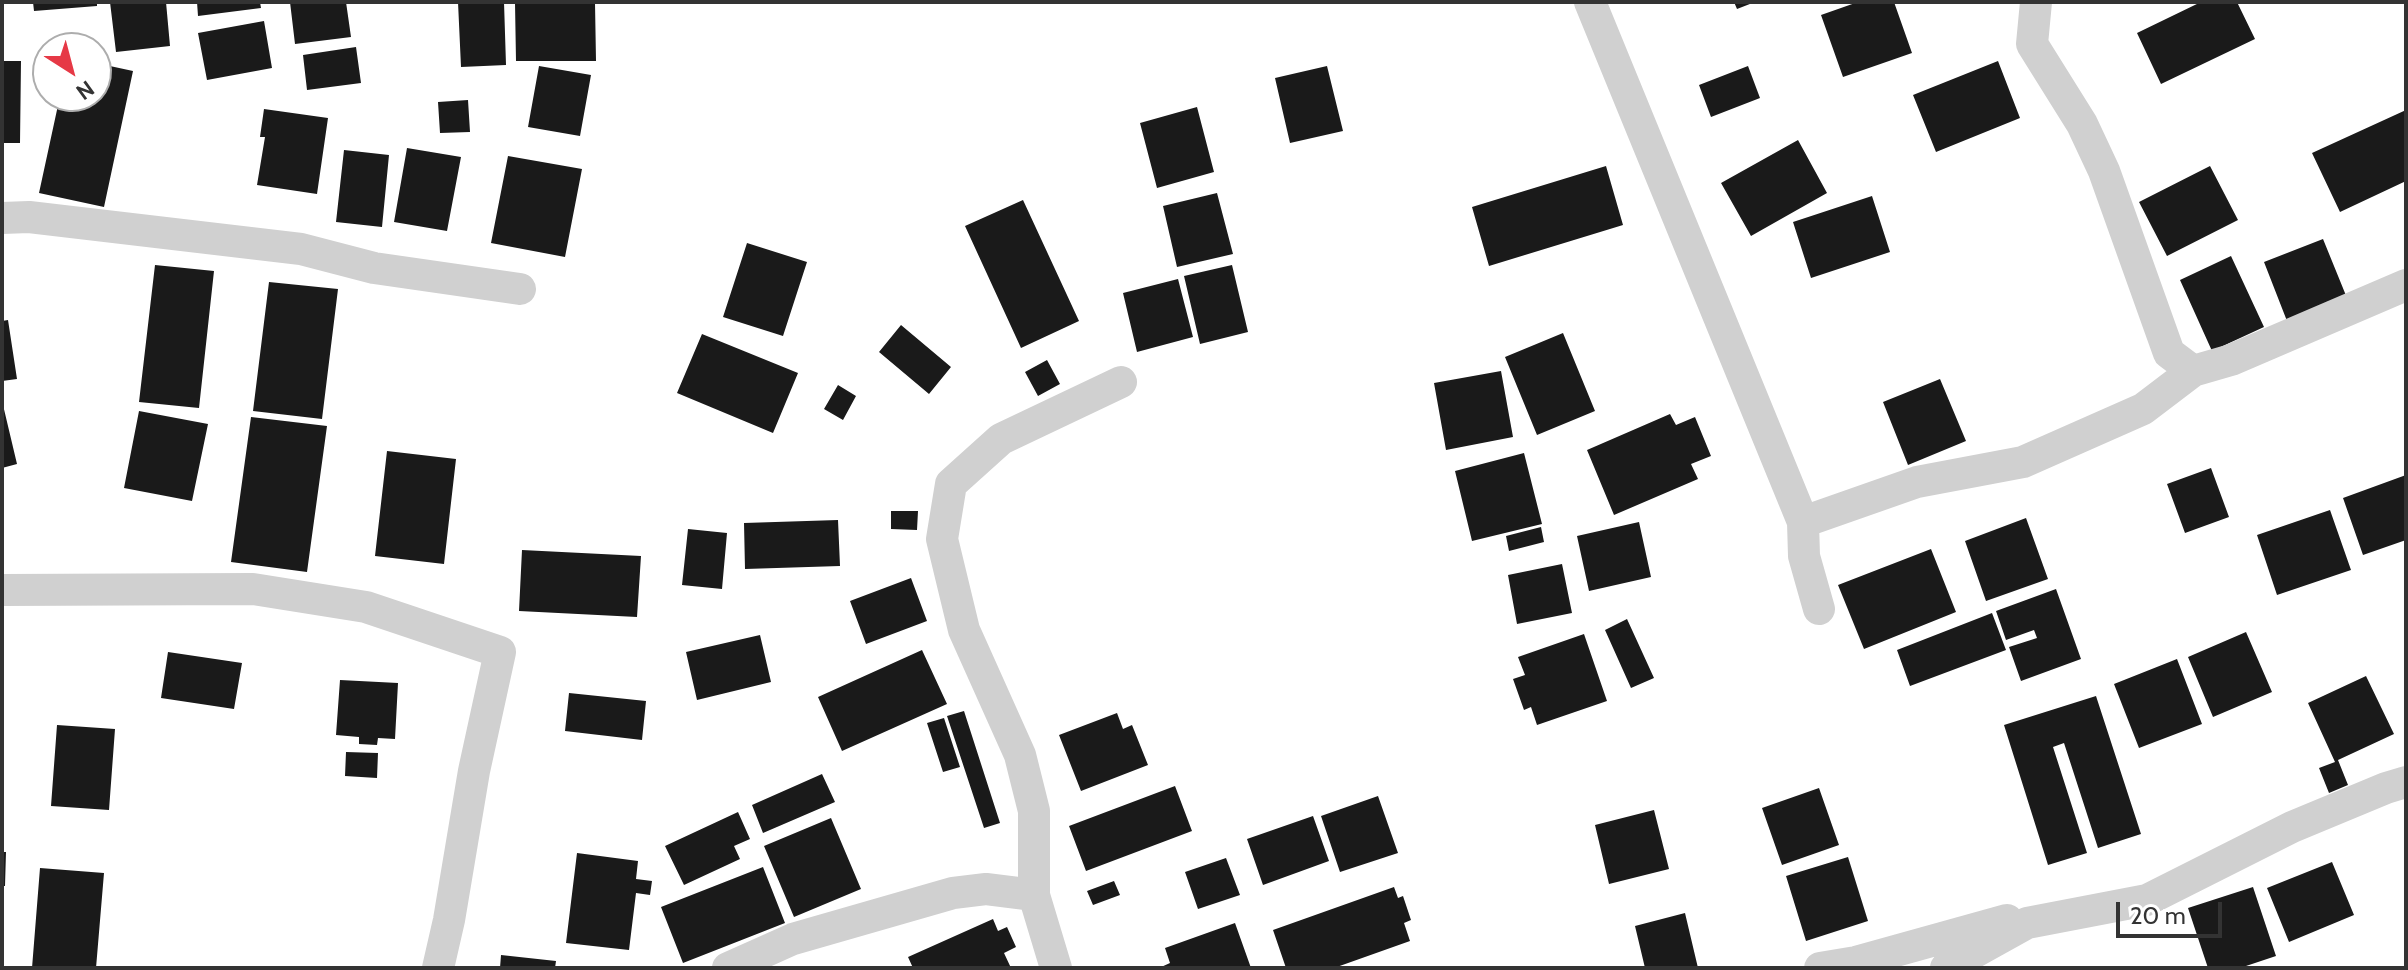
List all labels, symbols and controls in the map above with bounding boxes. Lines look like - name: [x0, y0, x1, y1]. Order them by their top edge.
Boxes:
- north arrow: [32, 32, 112, 112]
- text: N: [71, 75, 99, 106]
- scale bar: [2120, 886, 2226, 936]
- text: 20 m: [2130, 901, 2186, 930]

